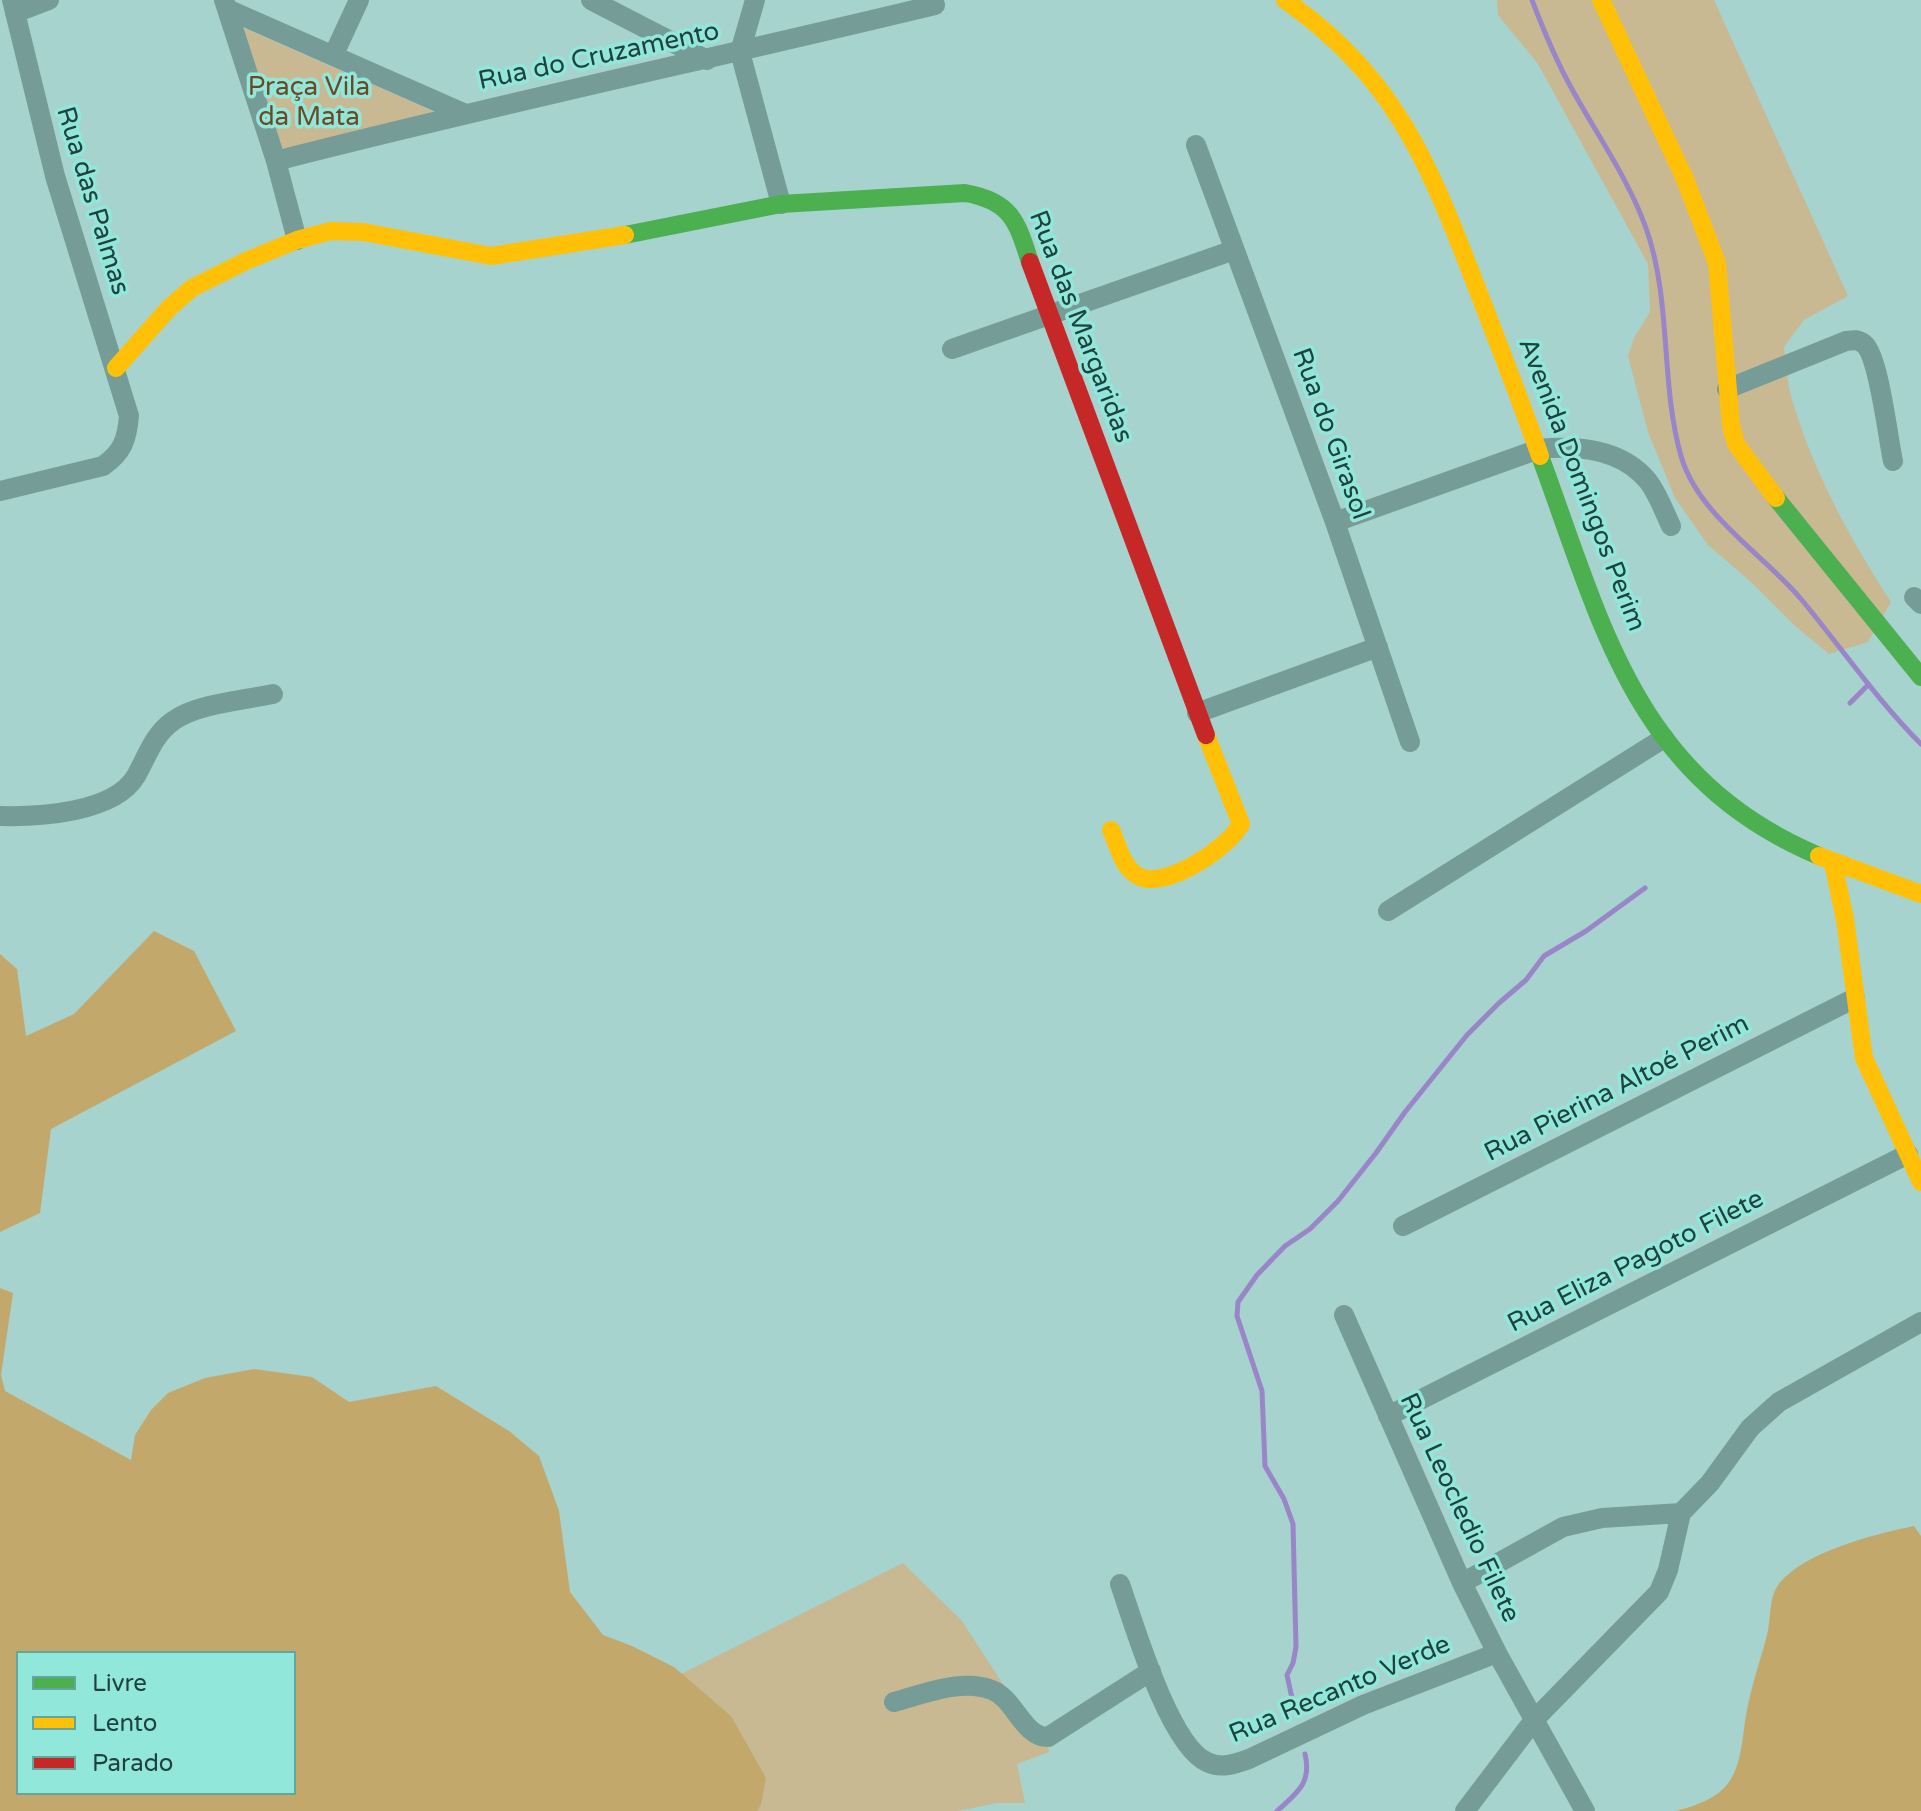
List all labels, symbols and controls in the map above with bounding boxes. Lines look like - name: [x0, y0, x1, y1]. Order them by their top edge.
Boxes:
- street label: Rua do Cruzamento: [476, 16, 722, 98]
- park label: Praça Vila da Mata: [248, 72, 370, 134]
- street label: Rua das Palmas: [49, 103, 135, 299]
- street label: Rua das Margaridas: [1021, 206, 1139, 448]
- street label: Avenida Domingos Perim: [1511, 334, 1651, 636]
- street label: Rua do Girasol: [1285, 344, 1375, 524]
- street label: Rua Pierina Altoé Perim: [1480, 1009, 1754, 1169]
- street label: Rua Eliza Pagoto Filete: [1503, 1184, 1769, 1340]
- street label: Rua Leocledio Filete: [1392, 1388, 1526, 1628]
- street label: Rua Recanto Verde: [1225, 1629, 1455, 1751]
- legend: [16, 1651, 296, 1795]
- text: Livre: [92, 1669, 147, 1698]
- text: Lento: [92, 1709, 157, 1738]
- text: Parado: [92, 1749, 173, 1778]

